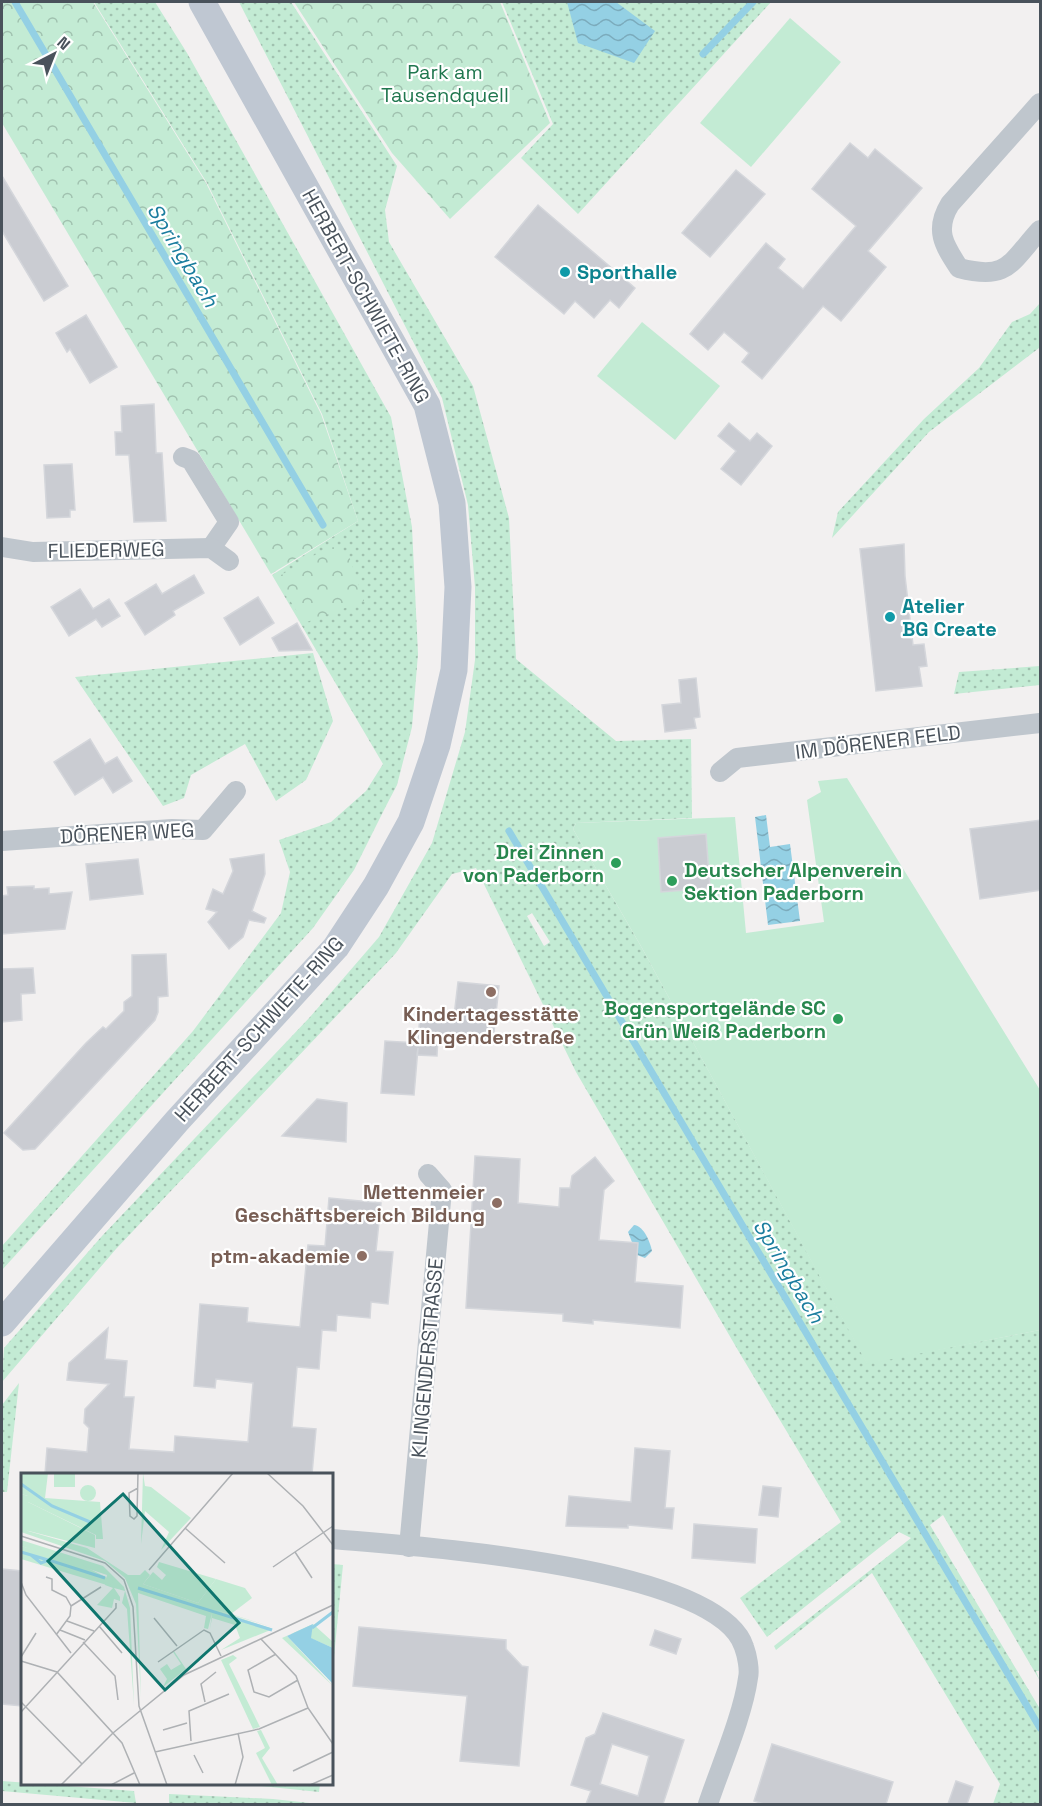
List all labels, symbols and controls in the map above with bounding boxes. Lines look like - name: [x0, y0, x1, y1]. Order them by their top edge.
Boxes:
- north arrow: [24, 24, 84, 84]
- text: N: [53, 32, 75, 55]
- park label: Park am Tausendquell: [381, 59, 509, 108]
- street label: HERBERT-SCHWIETE-RING: [296, 184, 436, 408]
- water label: Springbach: [141, 198, 225, 313]
- place label: Sporthalle: [577, 259, 677, 285]
- marker: Sporthalle: [558, 265, 572, 279]
- street label: FLIEDERWEG: [47, 536, 165, 564]
- place label: Atelier BG Create: [902, 593, 997, 642]
- marker: Atelier BG Create: [883, 610, 897, 624]
- street label: IM DÖRENER FELD: [794, 719, 962, 765]
- street label: DÖRENER WEG: [59, 816, 195, 850]
- place label: Drei Zinnen von Paderborn: [463, 839, 604, 888]
- marker: Drei Zinnen von Paderborn: [609, 856, 623, 870]
- place label: Deutscher Alpenverein Sektion Paderborn: [684, 857, 902, 906]
- marker: Deutscher Alpenverein Sektion Paderborn: [665, 874, 679, 888]
- street label: HERBERT-SCHWIETE-RING: [169, 931, 349, 1127]
- marker: Kindertagesstätte Klingenderstraße: [484, 985, 498, 999]
- place label: Bogensportgelände SC Grün Weiß Paderborn: [604, 995, 826, 1044]
- place label: Kindertagesstätte Klingenderstraße: [403, 1001, 579, 1050]
- marker: Bogensportgelände SC Grün Weiß Paderborn: [831, 1012, 845, 1026]
- place label: Mettenmeier Geschäftsbereich Bildung: [235, 1179, 485, 1228]
- marker: Mettenmeier Geschäftsbereich Bildung: [490, 1196, 504, 1210]
- water label: Springbach: [747, 1214, 831, 1329]
- place label: ptm-akademie: [210, 1243, 350, 1269]
- marker: ptm-akademie: [355, 1249, 369, 1263]
- street label: KLINGENDERSTRASSE: [405, 1257, 449, 1459]
- inset map: [21, 1473, 333, 1785]

